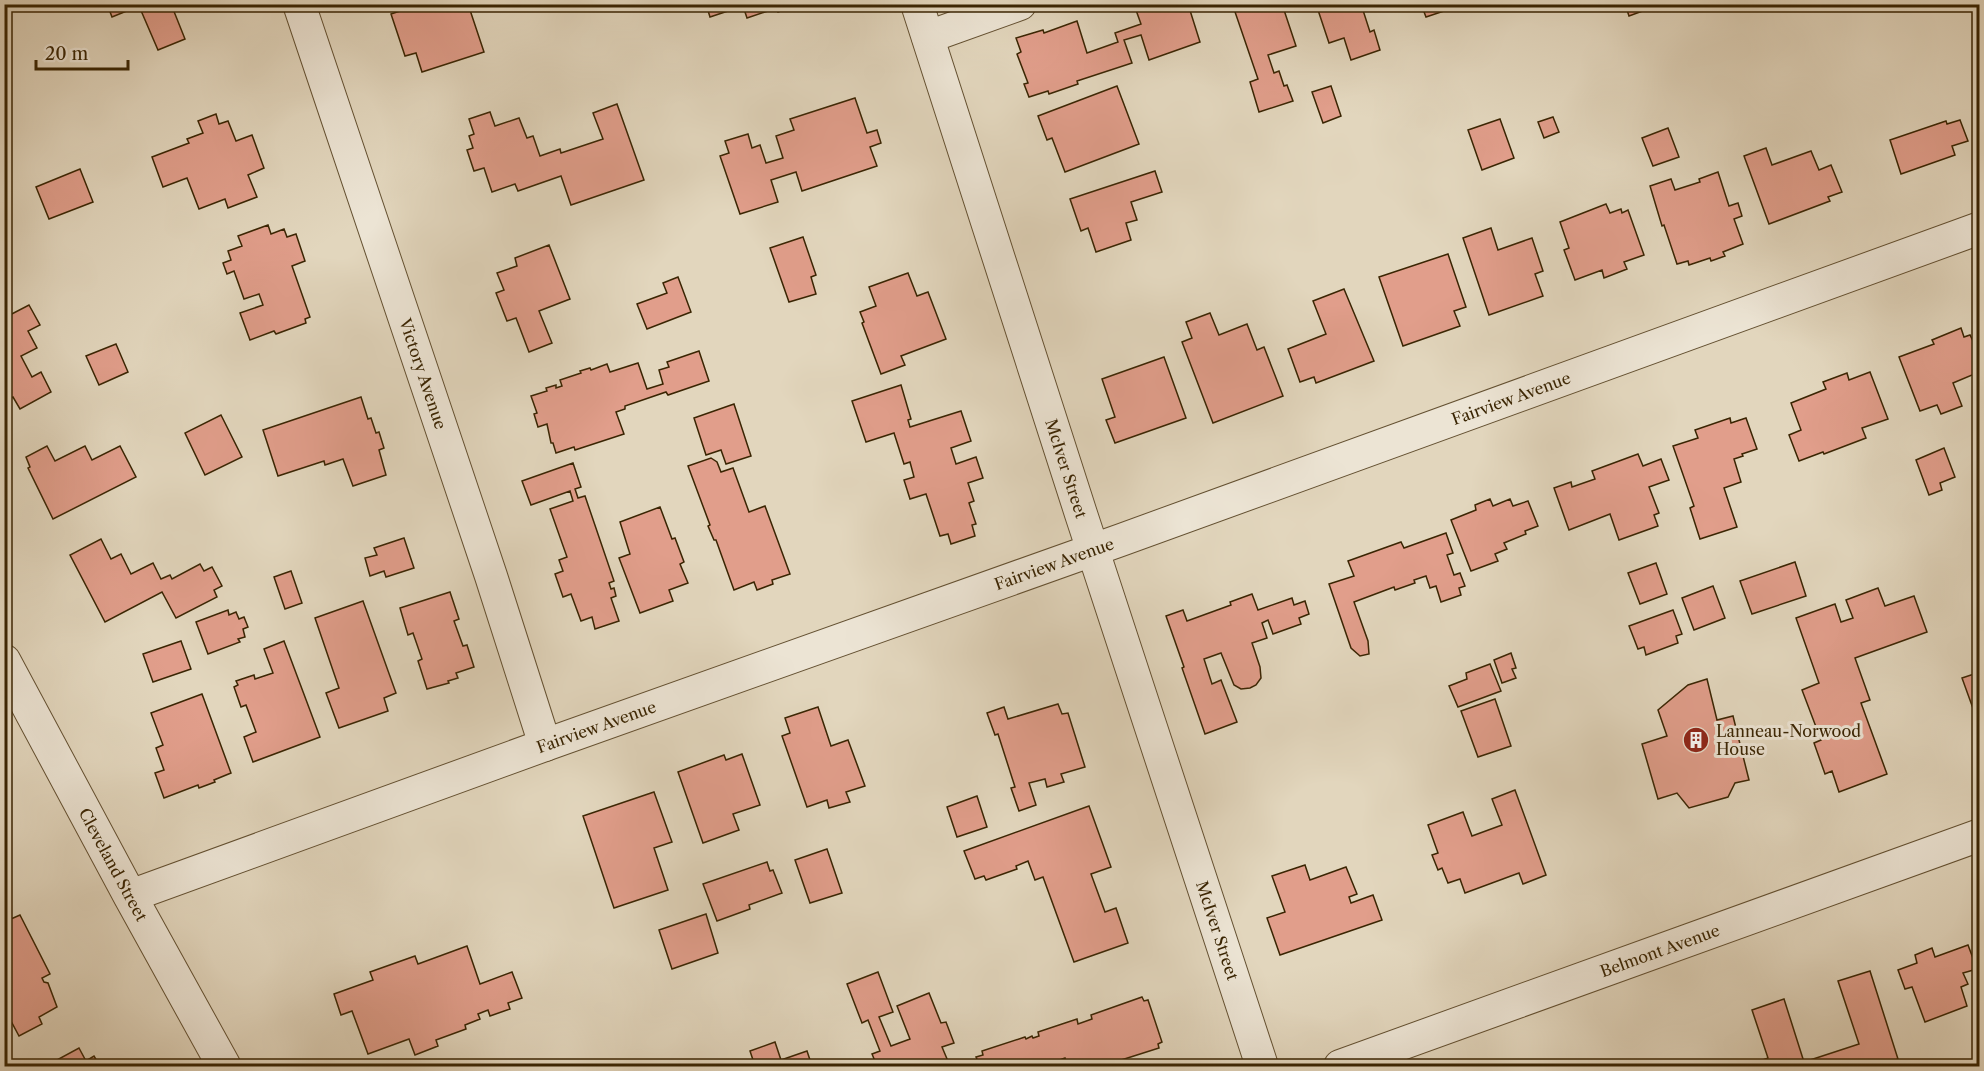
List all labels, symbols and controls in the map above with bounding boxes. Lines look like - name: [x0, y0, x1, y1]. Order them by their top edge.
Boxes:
- scale bar: [36, 33, 128, 71]
- text: 20 m: [45, 43, 89, 65]
- street label: Victory Avenue: [395, 315, 451, 432]
- street label: Fairview Avenue: [1449, 368, 1573, 429]
- street label: McIver Street: [1041, 416, 1092, 521]
- street label: Fairview Avenue: [992, 533, 1117, 594]
- street label: Fairview Avenue: [534, 696, 659, 757]
- place label: Lanneau-Norwood House: [1716, 721, 1861, 759]
- building icon: Lanneau-Norwood House: [1681, 725, 1711, 755]
- street label: Cleveland Street: [75, 805, 152, 925]
- street label: McIver Street: [1192, 878, 1243, 983]
- street label: Belmont Avenue: [1597, 920, 1722, 981]

